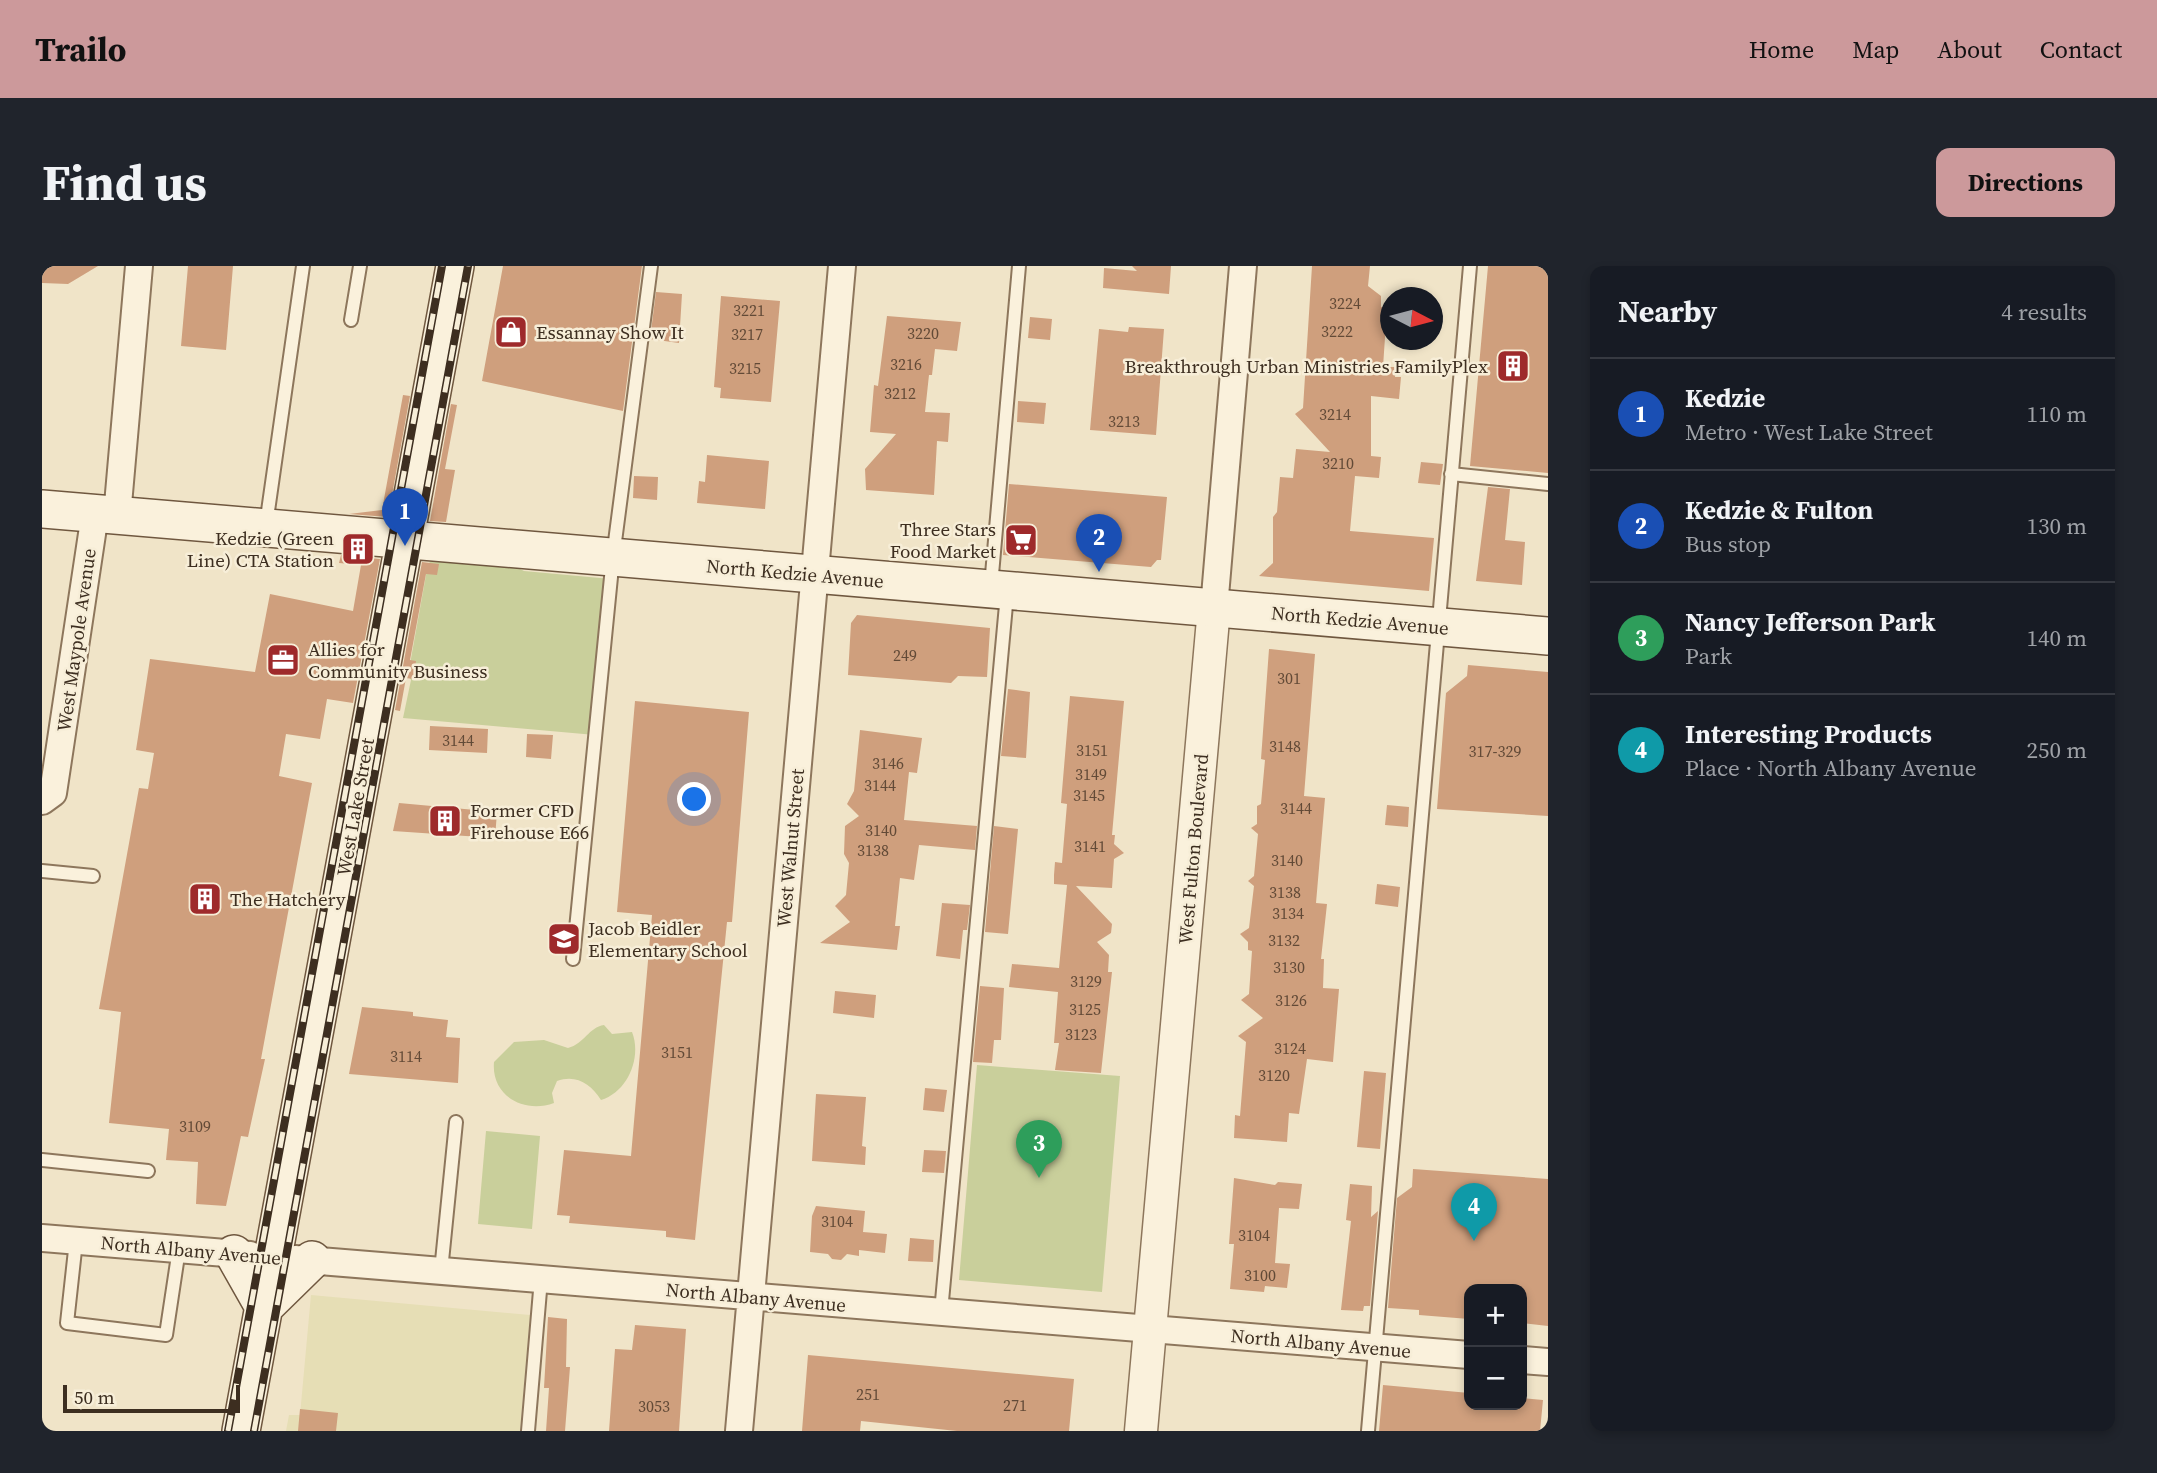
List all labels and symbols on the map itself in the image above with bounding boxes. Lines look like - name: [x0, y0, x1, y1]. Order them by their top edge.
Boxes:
- north arrow: [1380, 287, 1443, 350]
- house number: 3224: [1329, 292, 1361, 314]
- house number: 3221: [733, 299, 765, 321]
- shop icon: Essannay Show It: [492, 313, 530, 351]
- place label: Essannay Show It: [536, 319, 684, 345]
- house number: 3222: [1321, 320, 1353, 342]
- house number: 3220: [907, 322, 939, 344]
- house number: 3217: [731, 323, 763, 345]
- building icon: Breakthrough Urban Ministries FamilyPlex: [1494, 347, 1532, 385]
- house number: 3216: [890, 353, 922, 375]
- place label: Breakthrough Urban Ministries FamilyPlex: [1125, 353, 1488, 379]
- house number: 3215: [729, 357, 761, 379]
- house number: 3212: [884, 382, 916, 404]
- house number: 3214: [1319, 403, 1351, 425]
- house number: 3213: [1108, 410, 1140, 432]
- house number: 3210: [1322, 452, 1354, 474]
- pin: 1: [382, 488, 428, 546]
- pin: 2: [1076, 514, 1122, 572]
- place label: Three Stars Food Market: [890, 516, 997, 564]
- supermarket icon: Three Stars Food Market: [1002, 521, 1040, 559]
- place label: Kedzie (Green Line) CTA Station: [187, 525, 334, 573]
- building icon: Kedzie (Green Line) CTA Station: [339, 530, 377, 568]
- street label: West Maypole Avenue: [50, 547, 102, 733]
- street label: North Kedzie Avenue: [705, 552, 885, 594]
- street label: North Kedzie Avenue: [1270, 599, 1450, 641]
- place label: Allies for Community Business: [308, 636, 487, 684]
- office icon: Allies for Community Business: [264, 641, 302, 679]
- house number: 249: [893, 644, 917, 666]
- house number: 301: [1277, 667, 1301, 689]
- house number: 3144: [442, 729, 474, 751]
- street label: West Lake Street: [330, 735, 380, 878]
- house number: 3148: [1269, 735, 1301, 757]
- house number: 3151: [1076, 739, 1108, 761]
- house number: 317-329: [1469, 740, 1522, 762]
- house number: 3146: [872, 752, 904, 774]
- street label: West Fulton Boulevard: [1172, 752, 1214, 945]
- house number: 3149: [1075, 763, 1107, 785]
- street label: West Walnut Street: [770, 767, 810, 929]
- house number: 3144: [864, 774, 896, 796]
- your location: [677, 782, 711, 816]
- house number: 3145: [1073, 784, 1105, 806]
- place label: Former CFD Firehouse E66: [470, 797, 589, 845]
- house number: 3144: [1280, 797, 1312, 819]
- building icon: Former CFD Firehouse E66: [426, 802, 464, 840]
- house number: 3140: [865, 819, 897, 841]
- house number: 3141: [1074, 835, 1106, 857]
- house number: 3138: [857, 839, 889, 861]
- house number: 3140: [1271, 849, 1303, 871]
- building icon: The Hatchery: [186, 880, 224, 918]
- house number: 3138: [1269, 881, 1301, 903]
- place label: The Hatchery: [230, 886, 346, 912]
- house number: 3134: [1272, 902, 1304, 924]
- place label: Jacob Beidler Elementary School: [587, 915, 748, 963]
- school or university icon: Jacob Beidler Elementary School: [545, 920, 583, 958]
- house number: 3132: [1268, 929, 1300, 951]
- house number: 3130: [1273, 956, 1305, 978]
- house number: 3129: [1070, 970, 1102, 992]
- house number: 3126: [1275, 989, 1307, 1011]
- house number: 3125: [1069, 998, 1101, 1020]
- house number: 3123: [1065, 1023, 1097, 1045]
- house number: 3124: [1274, 1037, 1306, 1059]
- house number: 3151: [661, 1041, 693, 1063]
- house number: 3114: [390, 1045, 422, 1067]
- house number: 3120: [1258, 1064, 1290, 1086]
- house number: 3109: [179, 1115, 211, 1137]
- pin: 3: [1016, 1120, 1062, 1178]
- pin: 4: [1451, 1183, 1497, 1241]
- house number: 3104: [821, 1210, 853, 1232]
- house number: 3104: [1238, 1224, 1270, 1246]
- street label: North Albany Avenue: [100, 1229, 282, 1271]
- house number: 3100: [1244, 1264, 1276, 1286]
- street label: North Albany Avenue: [665, 1276, 847, 1318]
- street label: North Albany Avenue: [1230, 1322, 1412, 1364]
- scale bar: [63, 1382, 240, 1414]
- house number: 251: [856, 1383, 880, 1405]
- house number: 271: [1003, 1394, 1027, 1416]
- house number: 3053: [638, 1395, 670, 1417]

